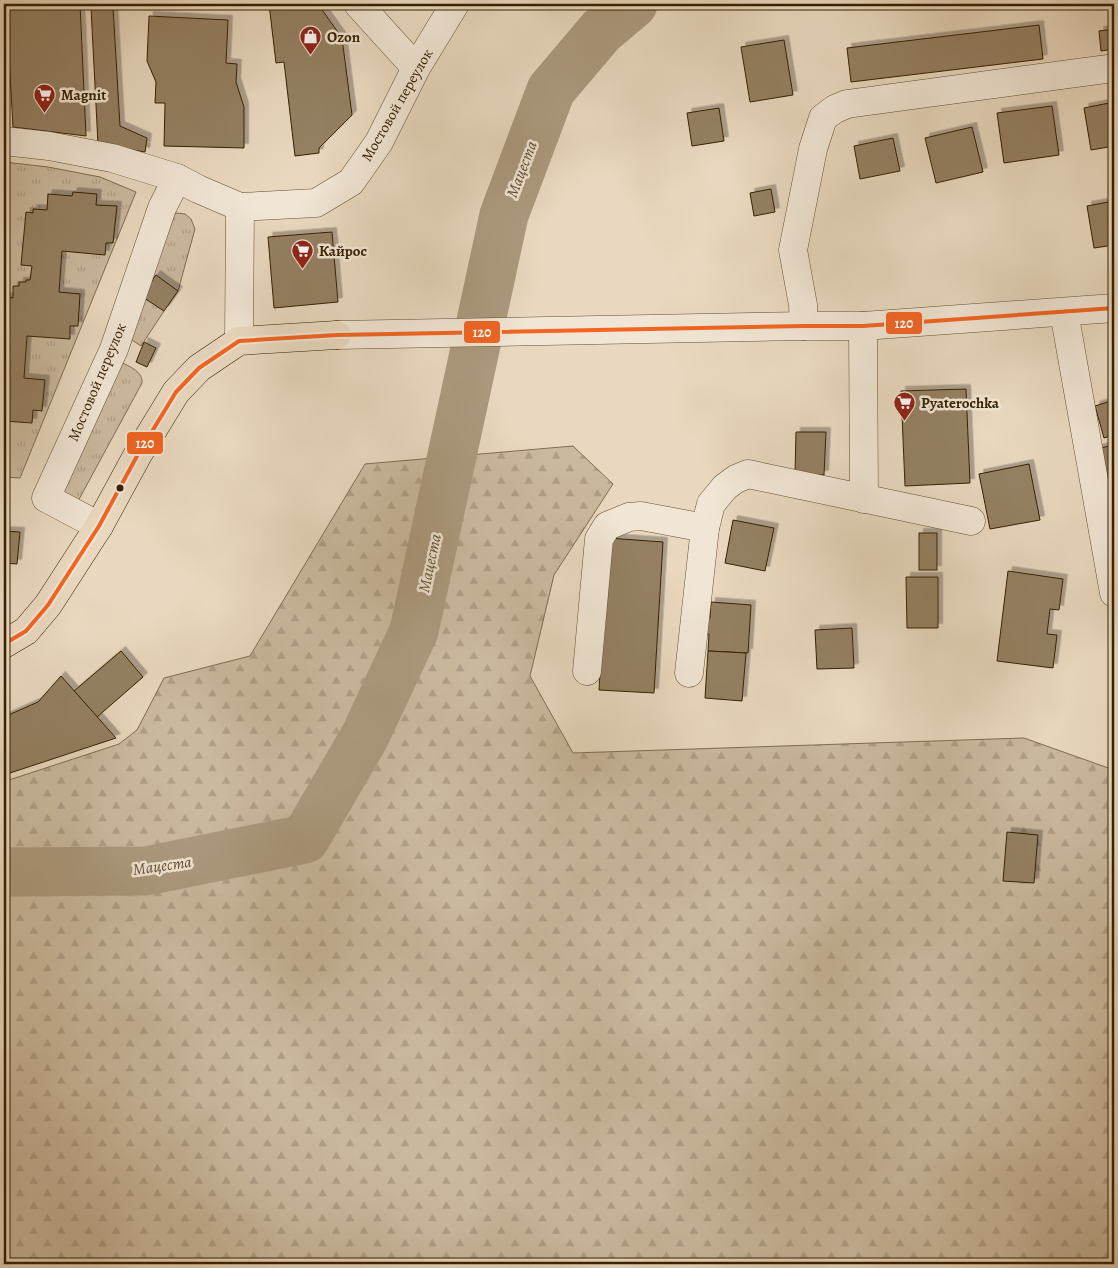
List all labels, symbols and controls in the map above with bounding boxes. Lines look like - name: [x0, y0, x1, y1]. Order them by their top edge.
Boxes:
- shop icon: Ozon: [299, 25, 323, 56]
- place label: Ozon: [327, 27, 361, 47]
- street label: Мостовой переулок: [357, 45, 437, 165]
- supermarket icon: Magnit: [33, 83, 57, 114]
- place label: Magnit: [61, 85, 106, 105]
- water label: Мацеста: [501, 138, 543, 201]
- supermarket icon: Кайрос: [291, 239, 315, 270]
- place label: Кайрос: [319, 241, 367, 261]
- line badge: 120: [885, 311, 923, 335]
- text: 120: [895, 314, 913, 333]
- street label: Мостовой переулок: [63, 319, 131, 444]
- line badge: 120: [463, 320, 501, 344]
- text: 120: [473, 323, 491, 342]
- supermarket icon: Pyaterochka: [893, 391, 917, 422]
- place label: Pyaterochka: [921, 393, 1000, 413]
- line badge: 120: [126, 431, 164, 455]
- text: 120: [136, 434, 154, 453]
- unlabelled marker: [115, 483, 125, 493]
- water label: Мацеста: [413, 532, 447, 594]
- water label: Мацеста: [131, 851, 193, 881]

